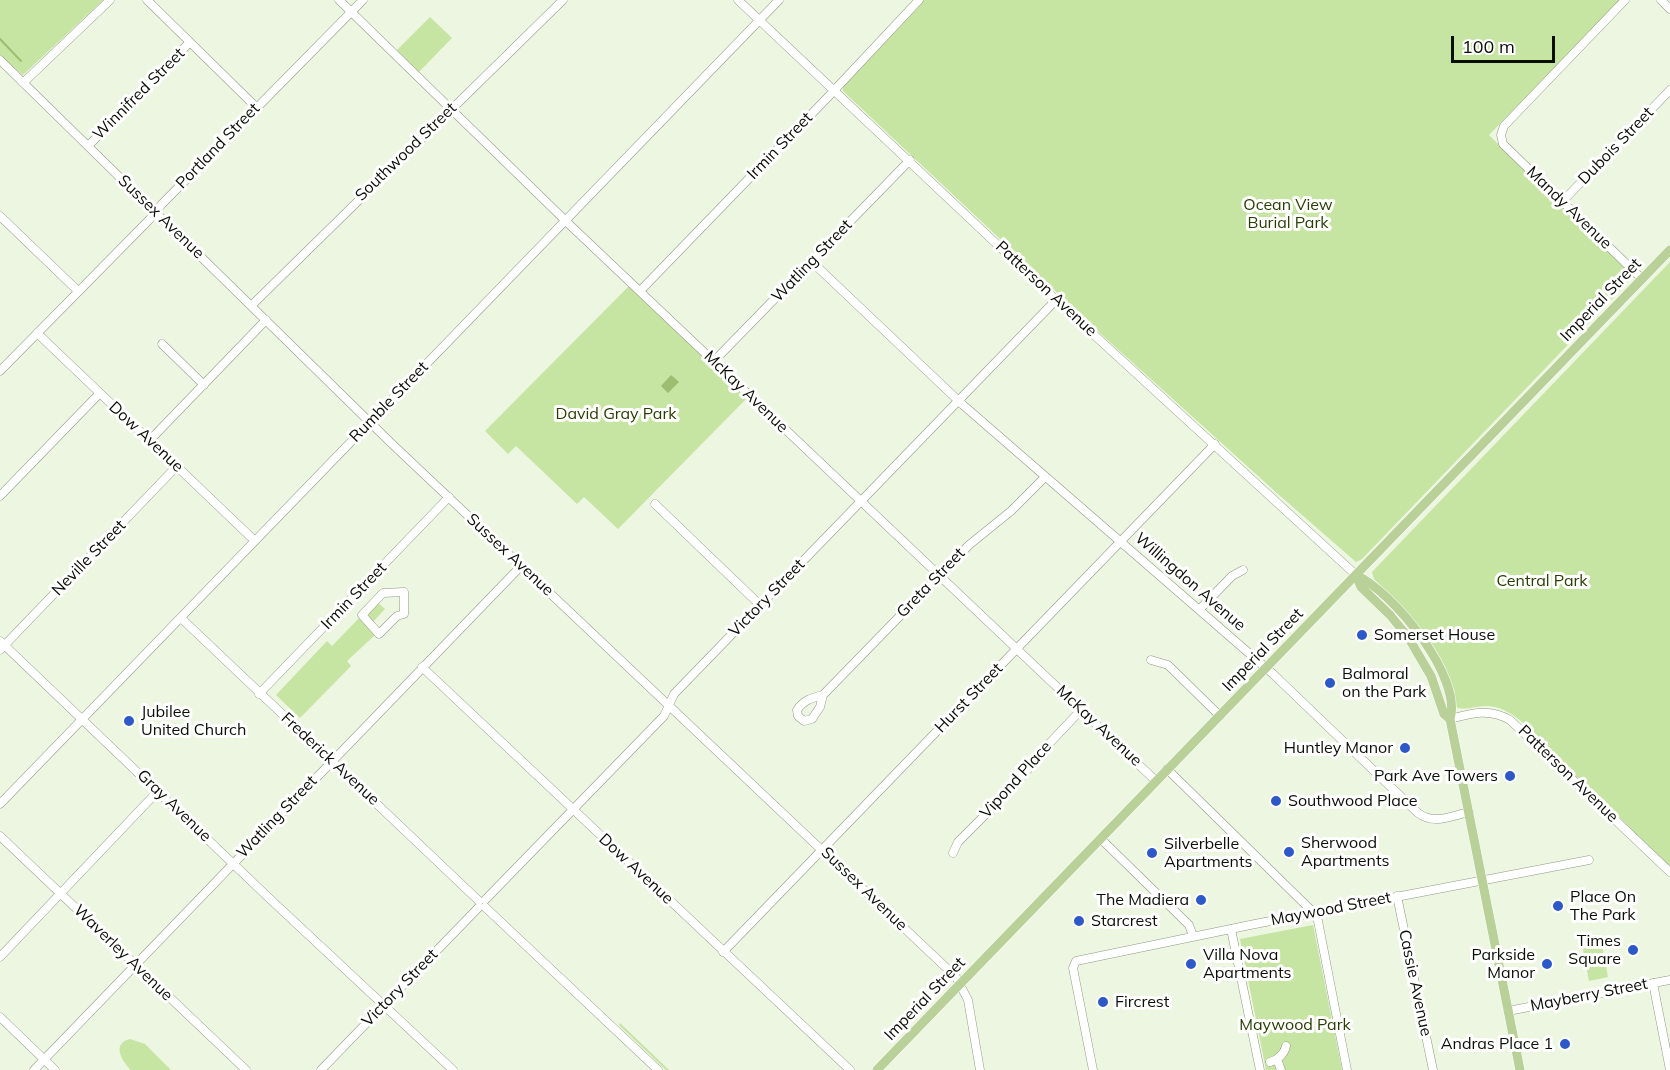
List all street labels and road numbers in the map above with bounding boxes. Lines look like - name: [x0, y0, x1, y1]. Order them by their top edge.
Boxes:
- street label: Winnifred Street: [89, 44, 189, 144]
- street label: Portland Street: [172, 99, 264, 193]
- street label: Southwood Street: [351, 99, 461, 205]
- street label: Dubois Street: [1574, 103, 1658, 189]
- street label: Irmin Street: [743, 109, 817, 183]
- street label: Mandy Avenue: [1523, 163, 1615, 253]
- street label: Sussex Avenue: [114, 171, 208, 263]
- street label: Watling Street: [768, 216, 856, 306]
- street label: Patterson Avenue: [991, 237, 1101, 341]
- street label: Imperial Street: [1557, 255, 1645, 345]
- street label: McKay Avenue: [700, 347, 792, 437]
- street label: Rumble Street: [346, 358, 432, 446]
- street label: Dow Avenue: [105, 398, 187, 476]
- street label: Sussex Avenue: [462, 510, 558, 600]
- street label: Neville Street: [48, 516, 130, 600]
- street label: Willingdon Avenue: [1131, 529, 1249, 635]
- street label: Greta Street: [893, 544, 969, 622]
- street label: Victory Street: [725, 555, 809, 641]
- street label: Irmin Street: [317, 559, 391, 633]
- street label: Imperial Street: [1219, 605, 1307, 695]
- street label: Hurst Street: [931, 659, 1007, 737]
- street label: McKay Avenue: [1052, 682, 1146, 770]
- street label: Frederick Avenue: [277, 709, 383, 809]
- street label: Patterson Avenue: [1514, 721, 1622, 827]
- street label: Vipond Place: [976, 737, 1056, 823]
- street label: Gray Avenue: [133, 766, 215, 846]
- street label: Watling Street: [233, 772, 321, 862]
- street label: Dow Avenue: [595, 830, 677, 908]
- street label: Sussex Avenue: [817, 843, 911, 935]
- street label: Maywood Street: [1269, 888, 1393, 930]
- street label: Waverley Avenue: [70, 901, 176, 1005]
- street label: Cassie Avenue: [1394, 928, 1436, 1038]
- street label: Victory Street: [358, 945, 442, 1031]
- street label: Imperial Street: [881, 954, 969, 1044]
- street label: Mayberry Street: [1529, 974, 1649, 1016]

